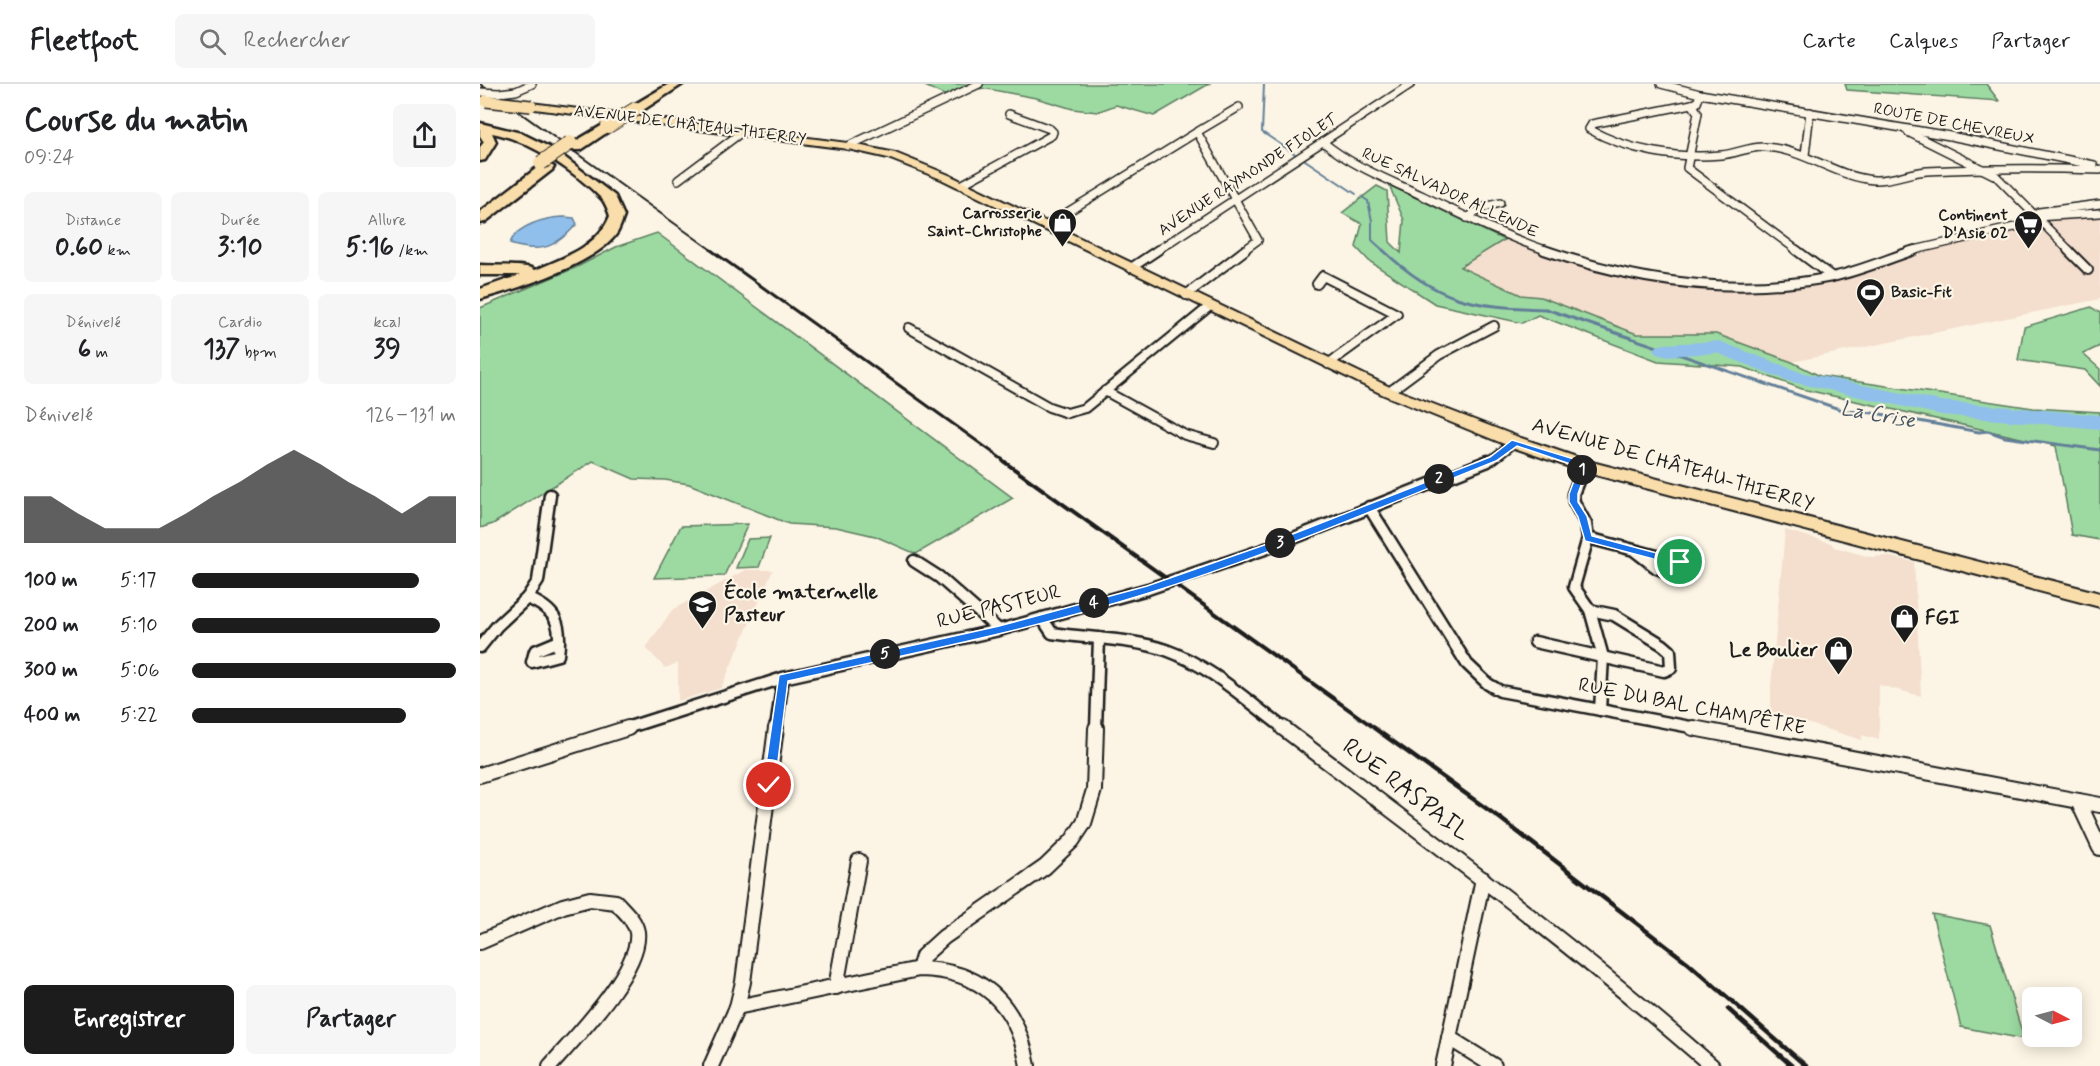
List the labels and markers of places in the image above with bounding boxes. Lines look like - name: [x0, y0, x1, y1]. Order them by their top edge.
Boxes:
- place label: Carrosserie Saint-Christophe: [927, 203, 1042, 242]
- place label: Continent D'Asie 02: [1938, 205, 2008, 244]
- shop icon: Carrosserie Saint-Christophe: [1047, 206, 1079, 248]
- supermarket icon: Continent D'Asie 02: [2013, 208, 2045, 250]
- sports icon: Basic-Fit: [1854, 276, 1886, 318]
- place label: Basic-Fit: [1891, 282, 1952, 303]
- pin: 1: [1567, 455, 1597, 485]
- pin: 2: [1424, 464, 1454, 494]
- pin: 3: [1265, 528, 1295, 558]
- pin: [1654, 536, 1705, 587]
- place label: École maternelle Pasteur: [724, 578, 879, 629]
- school or university icon: École maternelle Pasteur: [687, 588, 719, 630]
- pin: 4: [1079, 588, 1109, 618]
- shop icon: FGI: [1888, 602, 1920, 644]
- place label: FGI: [1925, 605, 1959, 632]
- shop icon: Le Boulier: [1823, 634, 1855, 676]
- place label: Le Boulier: [1729, 637, 1819, 664]
- pin: 5: [870, 639, 900, 669]
- pin: [743, 759, 794, 810]

